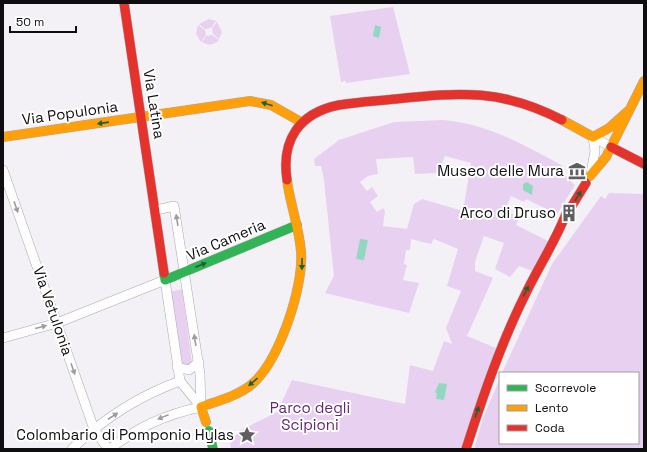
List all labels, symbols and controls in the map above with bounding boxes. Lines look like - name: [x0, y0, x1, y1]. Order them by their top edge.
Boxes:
- scale bar: [10, 8, 76, 34]
- text: 50 m: [16, 14, 44, 30]
- street label: Via Latina: [140, 68, 169, 140]
- street label: Via Populonia: [21, 96, 120, 129]
- one-way arrow: [261, 101, 273, 107]
- one-way arrow: [97, 120, 109, 126]
- place label: Museo delle Mura: [437, 161, 564, 180]
- museum icon: Museo delle Mura: [567, 161, 587, 181]
- one-way arrow: [574, 190, 581, 201]
- one-way arrow: [13, 201, 19, 213]
- place label: Arco di Druso: [460, 203, 556, 222]
- building icon: Arco di Druso: [559, 203, 579, 223]
- one-way arrow: [173, 214, 179, 226]
- street label: Via Cameria: [184, 214, 268, 265]
- one-way arrow: [299, 258, 305, 271]
- one-way arrow: [195, 262, 207, 269]
- street label: Via Vetulonia: [29, 264, 78, 358]
- one-way arrow: [523, 286, 530, 297]
- one-way arrow: [34, 324, 47, 330]
- one-way arrow: [192, 334, 198, 346]
- one-way arrow: [70, 363, 76, 375]
- legend: [499, 372, 639, 444]
- one-way arrow: [248, 378, 259, 387]
- text: Scorrevole: [535, 380, 596, 396]
- park label: Parco degli Scipioni: [270, 398, 350, 434]
- text: Lento: [535, 400, 569, 416]
- one-way arrow: [475, 405, 481, 417]
- one-way arrow: [108, 412, 119, 419]
- one-way arrow: [158, 414, 169, 420]
- text: Coda: [535, 420, 565, 436]
- place label: Colombario di Pomponio Hylas: [16, 425, 234, 444]
- place icon: Colombario di Pomponio Hylas: [237, 425, 257, 445]

